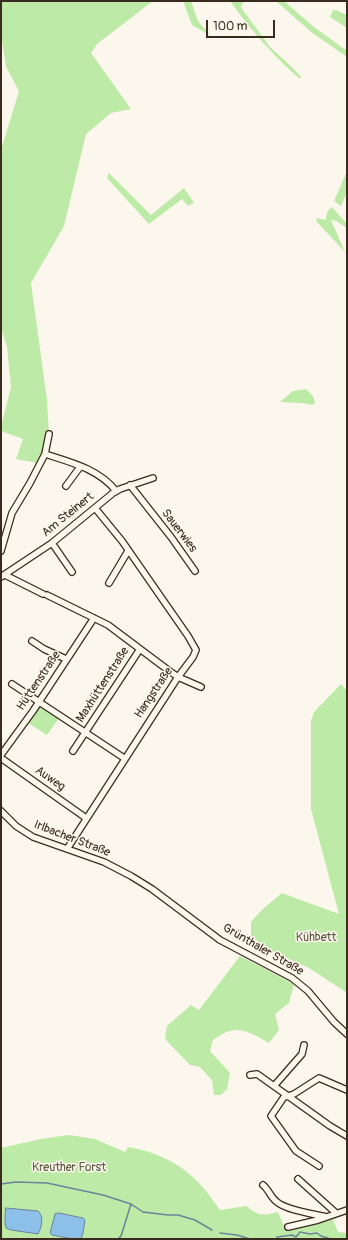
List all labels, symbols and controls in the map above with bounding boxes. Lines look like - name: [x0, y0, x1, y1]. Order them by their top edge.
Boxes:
- scale bar: [208, 12, 277, 38]
- text: 100 m: [213, 19, 247, 34]
- street label: Am Steinert: [39, 490, 97, 540]
- street label: Sauerwies: [158, 507, 200, 555]
- street label: Maxhüttenstraße: [73, 645, 133, 725]
- street label: Hüttenstraße: [14, 649, 64, 713]
- street label: Hangstraße: [132, 665, 176, 721]
- street label: Auweg: [32, 764, 68, 794]
- street label: Irlbacher Straße: [32, 818, 112, 860]
- street label: Grünthaler Straße: [220, 921, 306, 979]
- park label: Kühbett: [296, 931, 336, 945]
- park label: Kreuther Forst: [32, 1161, 106, 1175]

